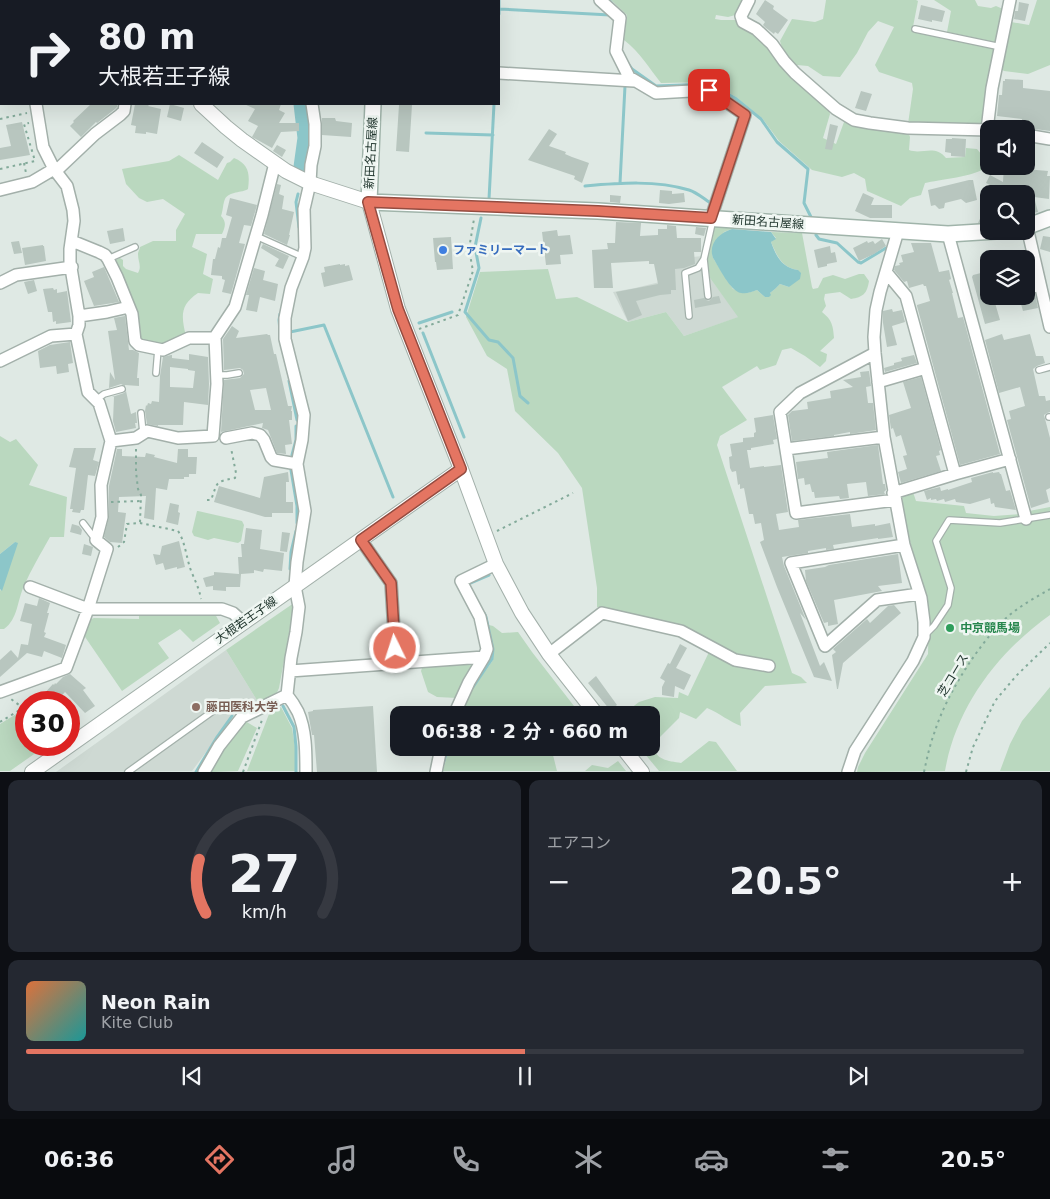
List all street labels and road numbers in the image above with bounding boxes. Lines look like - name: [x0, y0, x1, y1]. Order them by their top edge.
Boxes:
- street label: 新田名古屋線: [362, 117, 380, 189]
- street label: 新田名古屋線: [732, 213, 804, 231]
- street label: 大根若王子線: [212, 594, 280, 646]
- street label: 芝コース: [935, 651, 971, 699]

